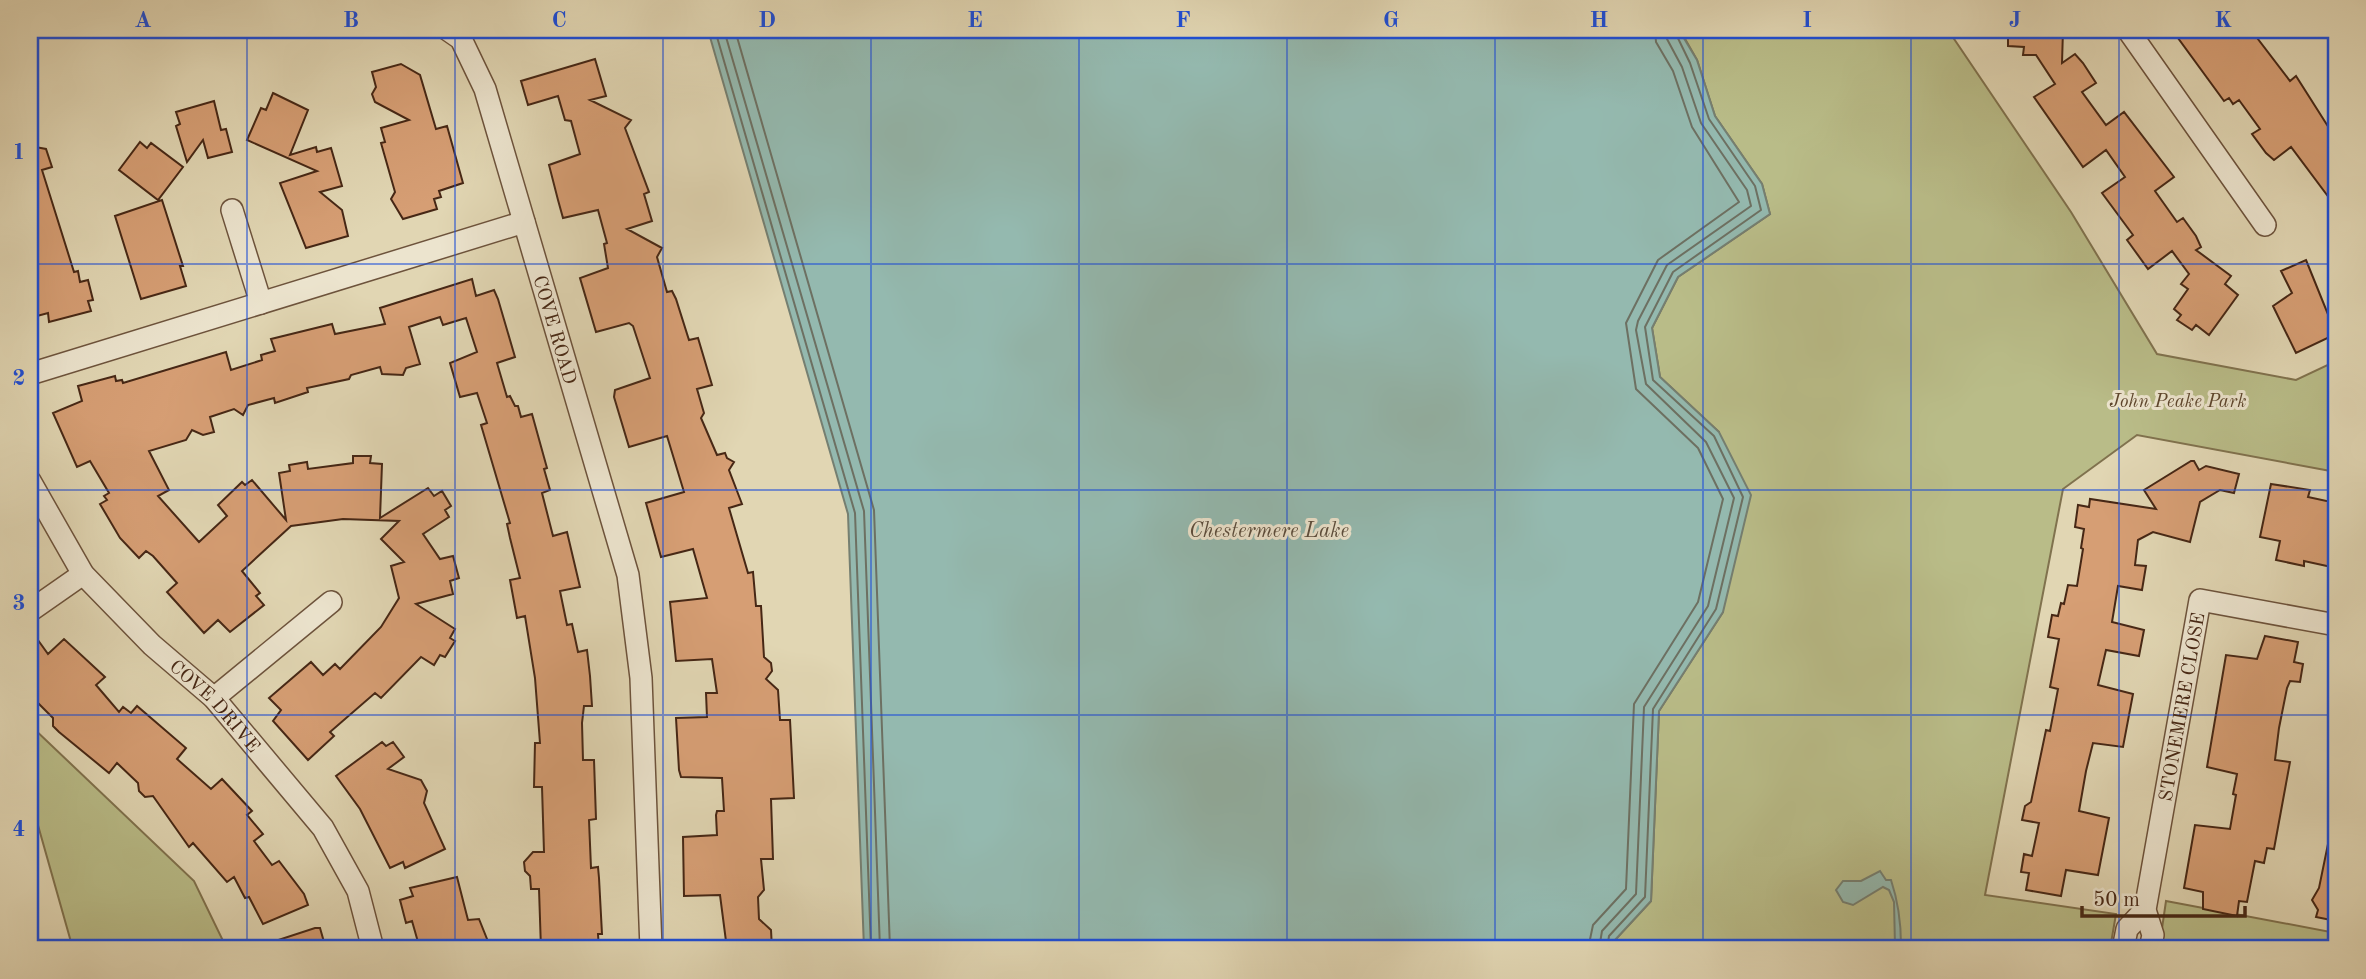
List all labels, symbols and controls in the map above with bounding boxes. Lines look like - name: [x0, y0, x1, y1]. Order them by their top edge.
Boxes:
- text: A: [134, 9, 152, 32]
- text: B: [343, 9, 359, 32]
- text: C: [551, 9, 567, 32]
- text: D: [758, 9, 776, 32]
- text: E: [967, 9, 983, 32]
- text: F: [1175, 9, 1191, 32]
- text: G: [1383, 9, 1399, 32]
- text: H: [1590, 9, 1608, 32]
- text: I: [1802, 9, 1812, 32]
- text: J: [2009, 9, 2021, 32]
- text: K: [2214, 9, 2232, 32]
- text: 1: [12, 141, 26, 164]
- street label: COVE ROAD: [528, 273, 578, 387]
- text: 2: [12, 367, 26, 390]
- park label: John Peake Park: [2109, 393, 2247, 412]
- water label: Chestermere Lake: [1189, 521, 1349, 542]
- text: 3: [12, 592, 26, 615]
- street label: STONEMERE CLOSE: [2157, 611, 2210, 803]
- street label: COVE DRIVE: [165, 657, 262, 757]
- text: 4: [12, 818, 26, 841]
- scale bar: [2082, 874, 2245, 918]
- text: 50 m: [2093, 890, 2140, 911]

